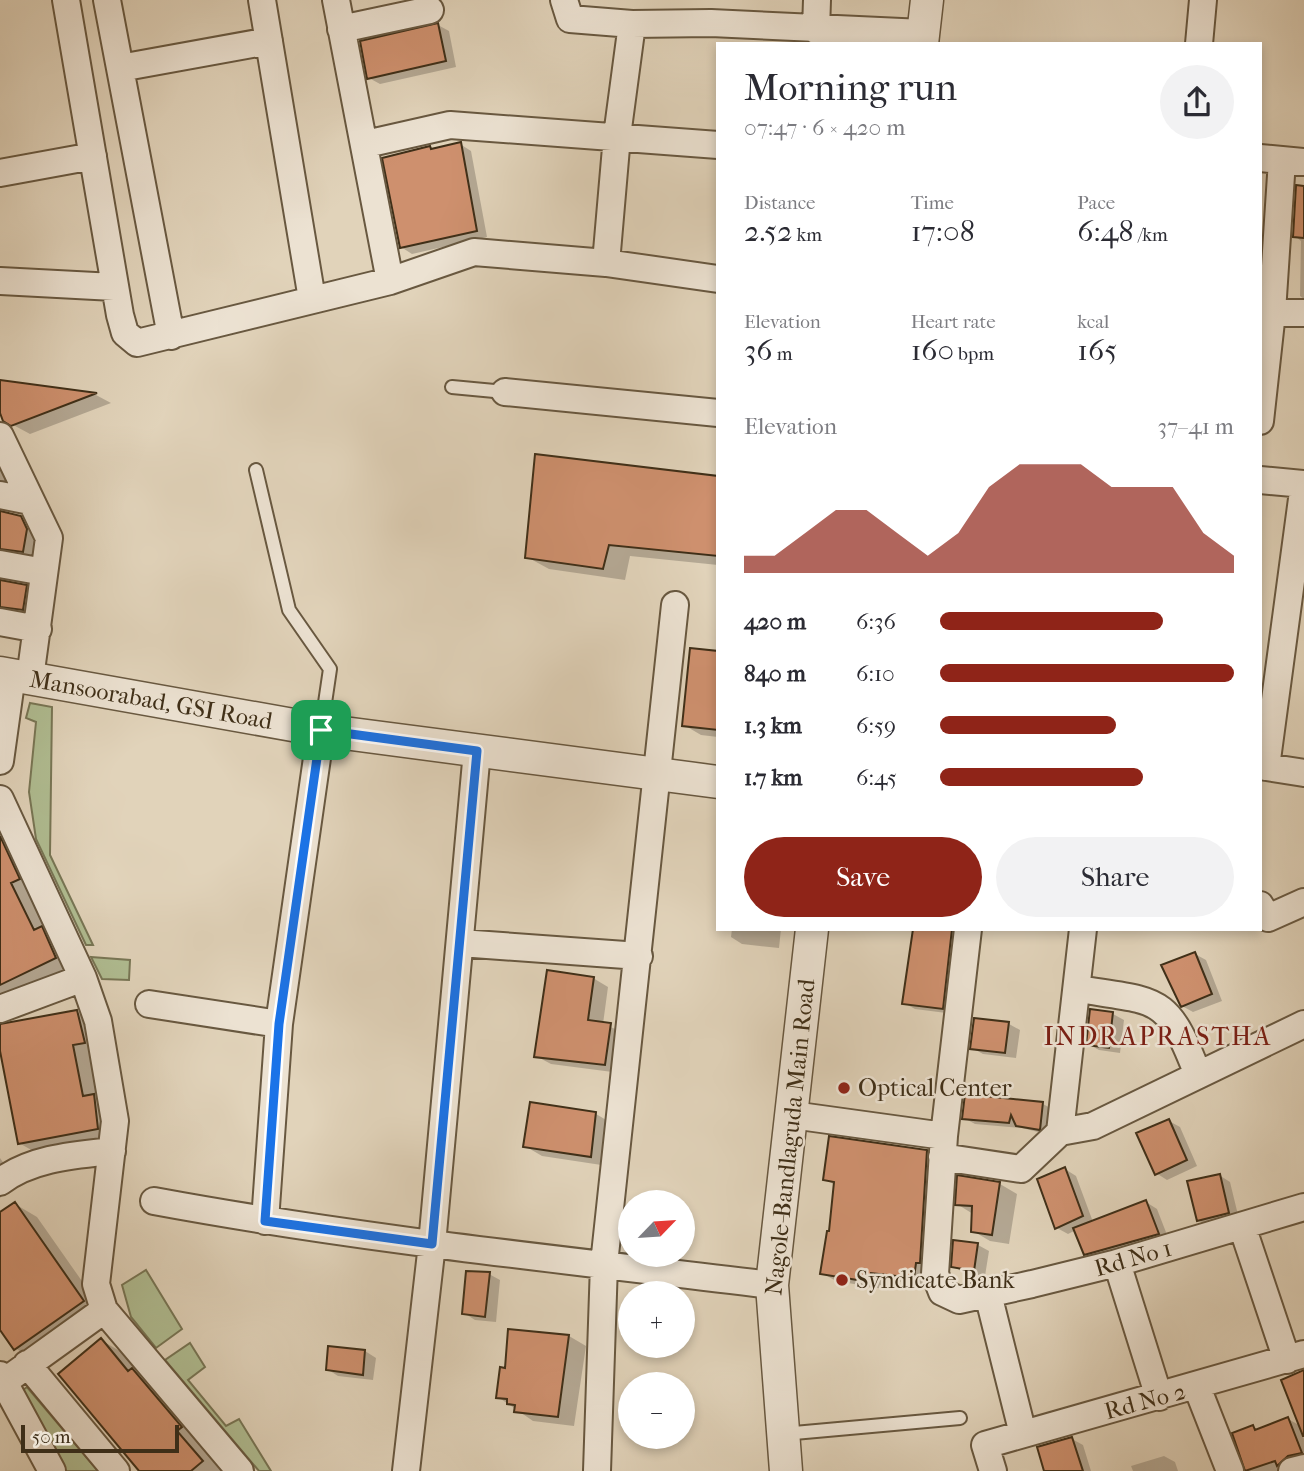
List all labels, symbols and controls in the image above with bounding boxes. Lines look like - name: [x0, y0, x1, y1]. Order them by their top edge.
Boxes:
- text: Morning run: [744, 65, 957, 110]
- button: share: [1160, 65, 1234, 139]
- text: 07:47 · 6 × 420 m: [744, 114, 905, 141]
- text: Distance: [744, 192, 815, 214]
- text: Time: [911, 192, 954, 214]
- text: Pace: [1077, 192, 1115, 214]
- text: 2.52: [744, 214, 792, 249]
- text: 17:08: [911, 214, 975, 249]
- text: 6:48: [1077, 214, 1134, 249]
- text: km: [792, 224, 822, 246]
- text: /km: [1134, 224, 1168, 246]
- text: Elevation: [744, 311, 821, 333]
- text: Heart rate: [911, 311, 996, 333]
- text: kcal: [1077, 311, 1109, 333]
- text: 36: [744, 333, 773, 368]
- text: 160: [911, 333, 954, 368]
- text: 165: [1077, 333, 1117, 368]
- text: m: [773, 343, 792, 365]
- text: bpm: [954, 343, 994, 365]
- text: Elevation: [744, 413, 837, 440]
- text: 37–41 m: [1158, 413, 1234, 440]
- text: 420 m: [744, 608, 806, 635]
- text: 6:36: [856, 608, 896, 635]
- text: 840 m: [744, 660, 806, 687]
- text: 6:10: [856, 660, 895, 687]
- street label: Mansoorabad, GSI Road: [27, 665, 275, 735]
- pin: [291, 700, 351, 760]
- icon: arrive: [302, 711, 340, 749]
- text: 1.3 km: [744, 712, 802, 739]
- text: 6:59: [856, 712, 896, 739]
- text: 1.7 km: [744, 764, 802, 791]
- text: 6:45: [856, 764, 897, 791]
- button: Save: [744, 837, 982, 917]
- button: Share: [996, 837, 1234, 917]
- street label: Nagole-Bandlaguda Main Road: [759, 976, 821, 1297]
- district label: INDRAPRASTHA: [1044, 1021, 1272, 1052]
- place label: Optical Center: [858, 1074, 1012, 1102]
- marker: Optical Center: [836, 1080, 852, 1096]
- north arrow: [618, 1190, 695, 1267]
- map controls: [618, 1190, 695, 1449]
- street label: Rd No 1: [1091, 1234, 1175, 1282]
- place label: Syndicate Bank: [856, 1266, 1015, 1294]
- marker: Syndicate Bank: [834, 1272, 850, 1288]
- button: +: [618, 1281, 695, 1358]
- button: −: [618, 1372, 695, 1449]
- street label: Rd No 2: [1101, 1377, 1189, 1425]
- scale bar: [21, 1422, 178, 1454]
- text: 50 m: [32, 1426, 71, 1448]

